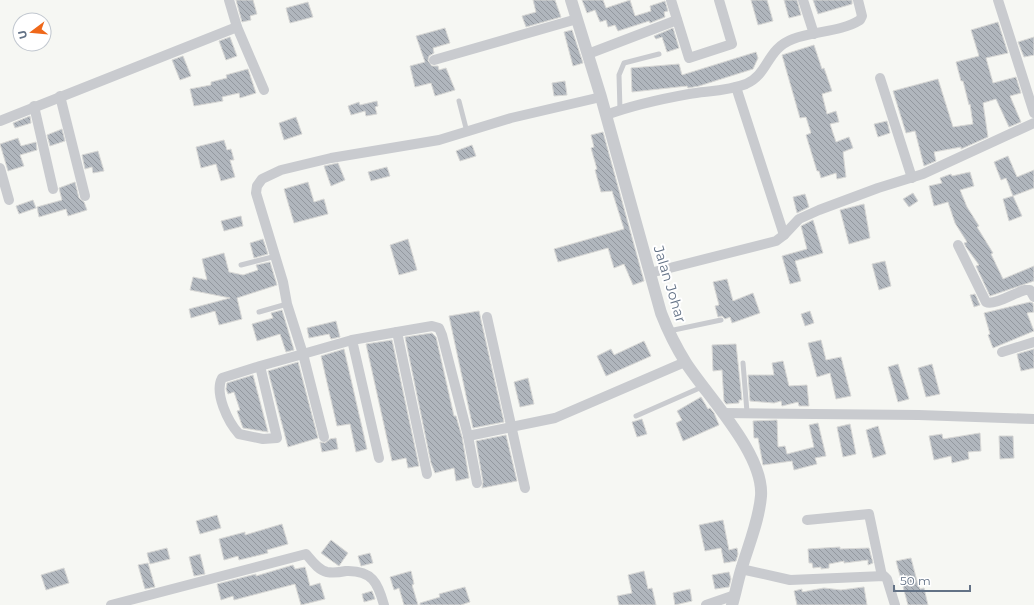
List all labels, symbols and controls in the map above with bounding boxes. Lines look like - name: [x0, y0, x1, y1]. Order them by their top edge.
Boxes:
- north arrow: [12, 12, 52, 52]
- text: U: [14, 29, 30, 41]
- street label: Jalan Johar: [649, 242, 690, 325]
- scale bar: [894, 567, 970, 593]
- text: 50 m: [900, 573, 931, 588]

